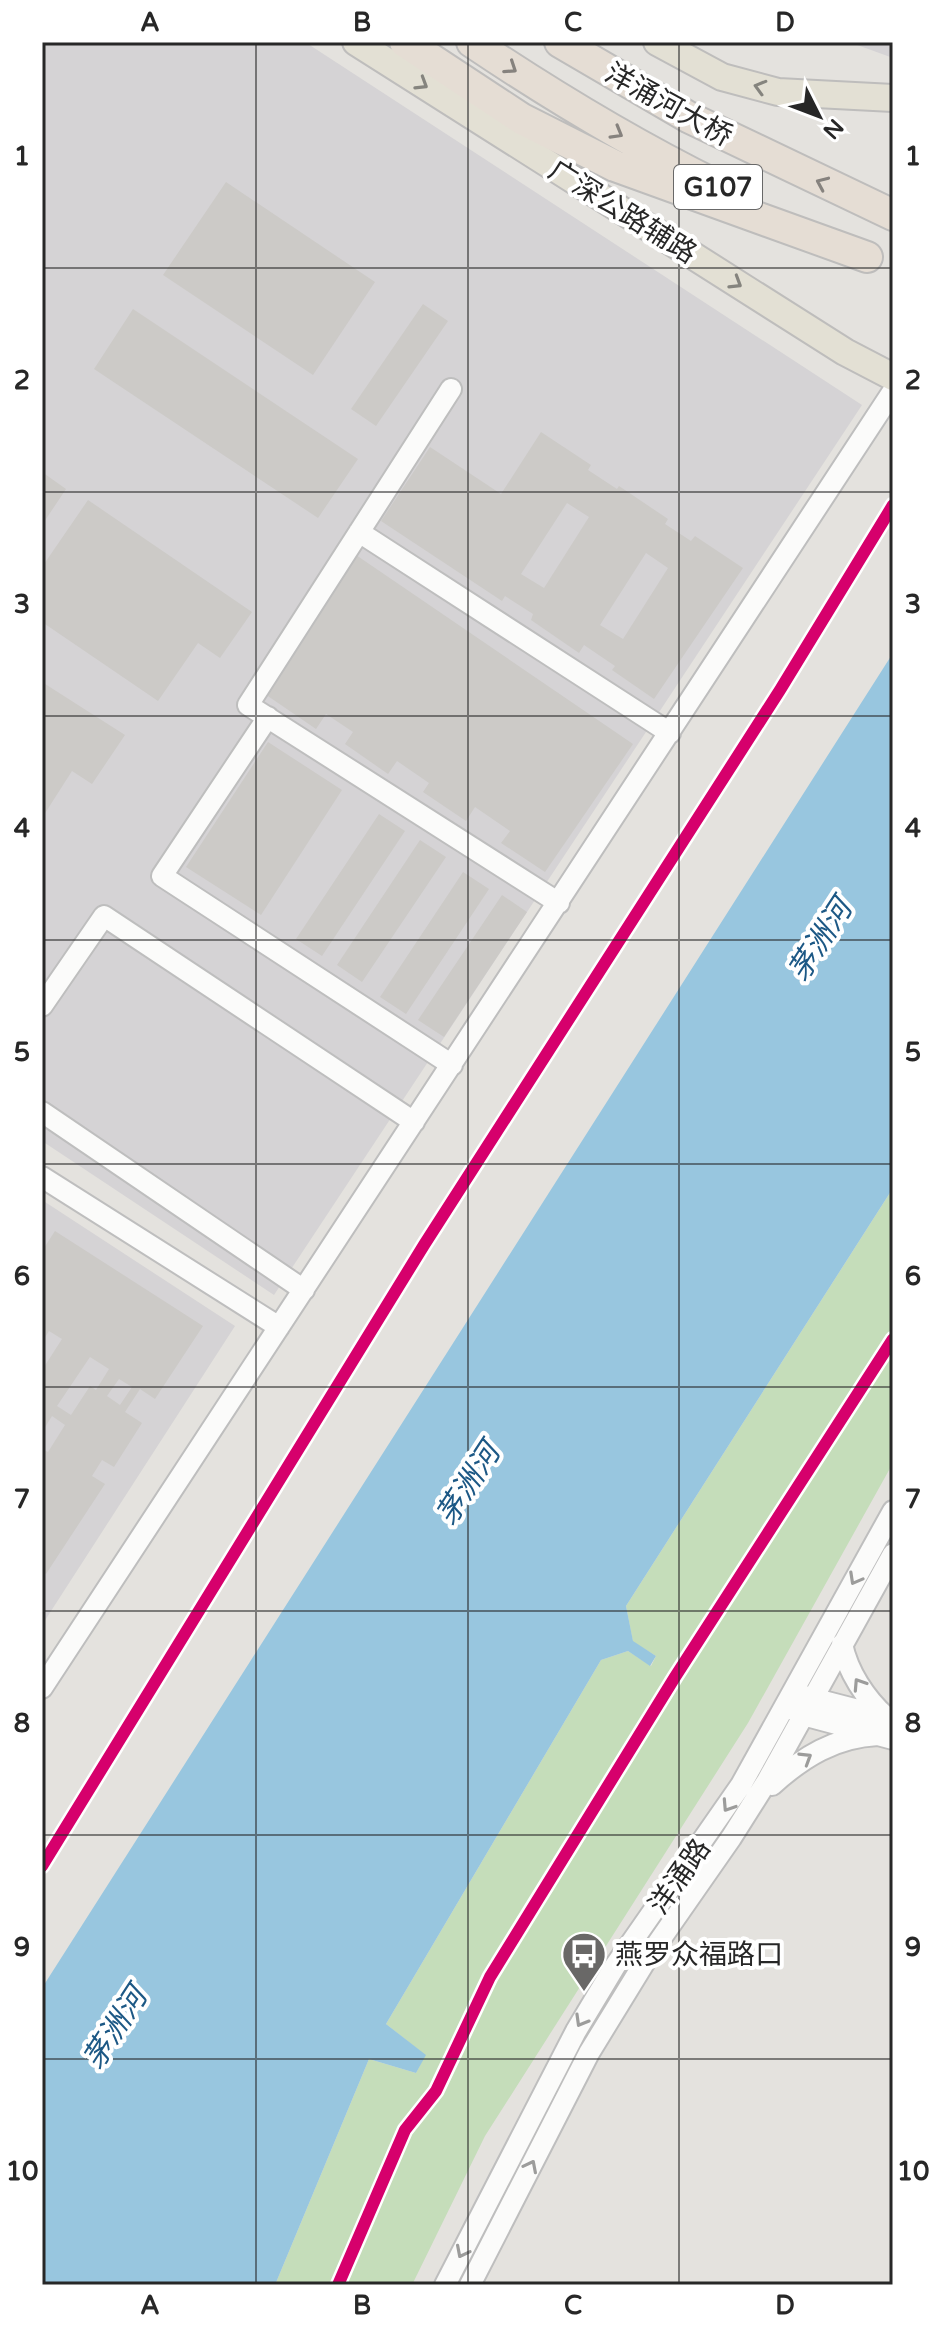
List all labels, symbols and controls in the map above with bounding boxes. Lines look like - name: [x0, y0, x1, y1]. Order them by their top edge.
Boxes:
- text: A: [140, 7, 160, 38]
- text: B: [353, 7, 371, 38]
- text: C: [564, 7, 582, 38]
- text: D: [775, 7, 795, 38]
- street label: 洋涌河大桥: [599, 56, 738, 154]
- one-way arrow: [502, 58, 517, 73]
- one-way arrow: [413, 74, 428, 89]
- north arrow: [779, 76, 859, 156]
- one-way arrow: [753, 80, 767, 97]
- text: N: [818, 113, 849, 144]
- one-way arrow: [608, 123, 623, 139]
- text: 1: [14, 141, 30, 172]
- text: 1: [905, 141, 921, 172]
- street label: 广深公路辅路: [542, 153, 703, 271]
- road number: G107: [674, 165, 762, 209]
- one-way arrow: [816, 177, 830, 193]
- one-way arrow: [727, 273, 742, 288]
- text: 2: [14, 365, 30, 396]
- text: 2: [905, 365, 921, 396]
- text: 3: [14, 589, 30, 620]
- text: 3: [905, 589, 921, 620]
- text: 4: [14, 813, 30, 844]
- text: 4: [905, 813, 921, 844]
- water label: 茅洲河: [780, 888, 863, 988]
- text: 5: [14, 1037, 30, 1068]
- text: 5: [905, 1037, 921, 1068]
- text: 6: [14, 1261, 30, 1292]
- text: 6: [905, 1261, 921, 1292]
- water label: 茅洲河: [428, 1432, 511, 1532]
- text: 7: [14, 1484, 30, 1515]
- text: 7: [905, 1484, 921, 1515]
- one-way arrow: [849, 1571, 865, 1585]
- one-way arrow: [853, 1678, 868, 1692]
- text: 8: [14, 1708, 30, 1739]
- text: 8: [905, 1708, 921, 1739]
- one-way arrow: [798, 1753, 812, 1768]
- one-way arrow: [722, 1797, 737, 1812]
- street label: 洋涌路: [642, 1832, 718, 1921]
- bus stop icon: 燕罗众福路口: [560, 1930, 608, 1993]
- text: 9: [14, 1932, 30, 1963]
- text: 9: [905, 1932, 921, 1963]
- place label: 燕罗众福路口: [615, 1938, 783, 1972]
- water label: 茅洲河: [75, 1976, 158, 2076]
- one-way arrow: [576, 2012, 591, 2027]
- text: 10: [6, 2156, 38, 2187]
- text: 10: [897, 2156, 929, 2187]
- one-way arrow: [521, 2159, 536, 2174]
- one-way arrow: [456, 2243, 472, 2258]
- text: A: [140, 2290, 160, 2321]
- text: B: [353, 2290, 371, 2321]
- text: C: [564, 2290, 582, 2321]
- text: D: [775, 2290, 795, 2321]

